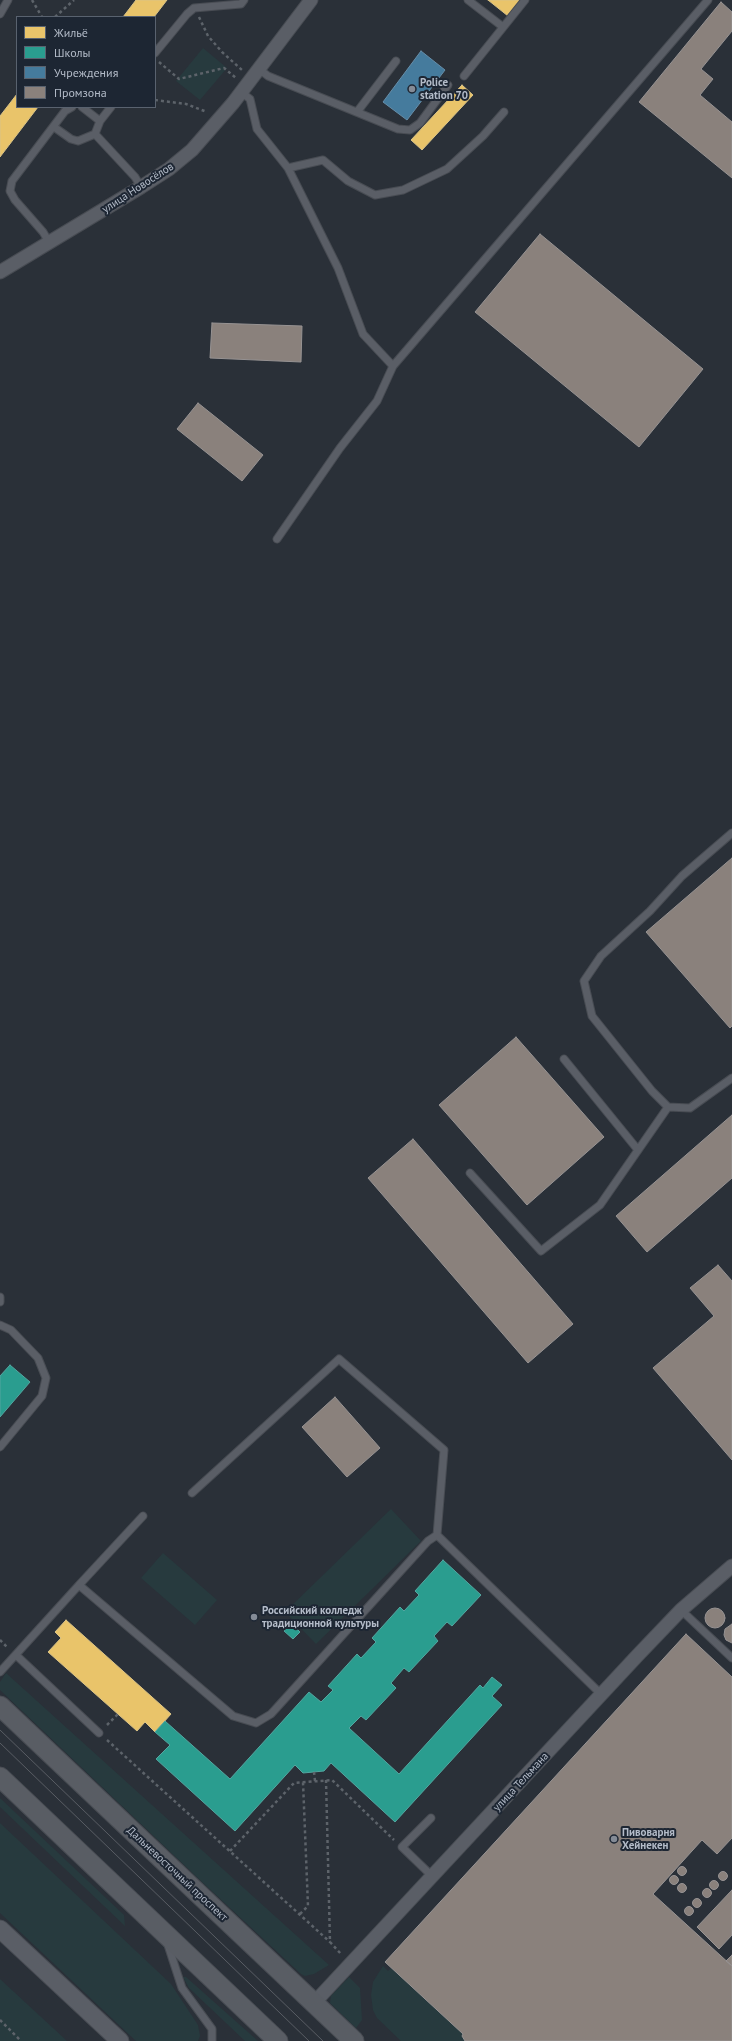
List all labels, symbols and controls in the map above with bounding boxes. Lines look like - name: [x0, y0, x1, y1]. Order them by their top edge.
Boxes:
- legend: [16, 16, 156, 108]
- text: Жильё: [54, 25, 88, 40]
- text: Школы: [54, 45, 90, 60]
- text: Учреждения: [54, 65, 118, 80]
- place label: Police station 70: [420, 76, 468, 102]
- marker: Police station 70: [407, 84, 417, 94]
- text: Промзона: [54, 85, 107, 100]
- street label: улица Новосёлов: [100, 160, 176, 216]
- place label: Российский колледж традиционной культуры: [262, 1604, 379, 1630]
- marker: Российский колледж традиционной культуры: [249, 1612, 259, 1622]
- street label: улица Тельмана: [490, 1750, 552, 1814]
- street label: Дальневосточный проспект: [124, 1824, 230, 1924]
- place label: Пивоварня Хейнекен: [622, 1826, 675, 1852]
- marker: Пивоварня Хейнекен: [609, 1834, 619, 1844]

